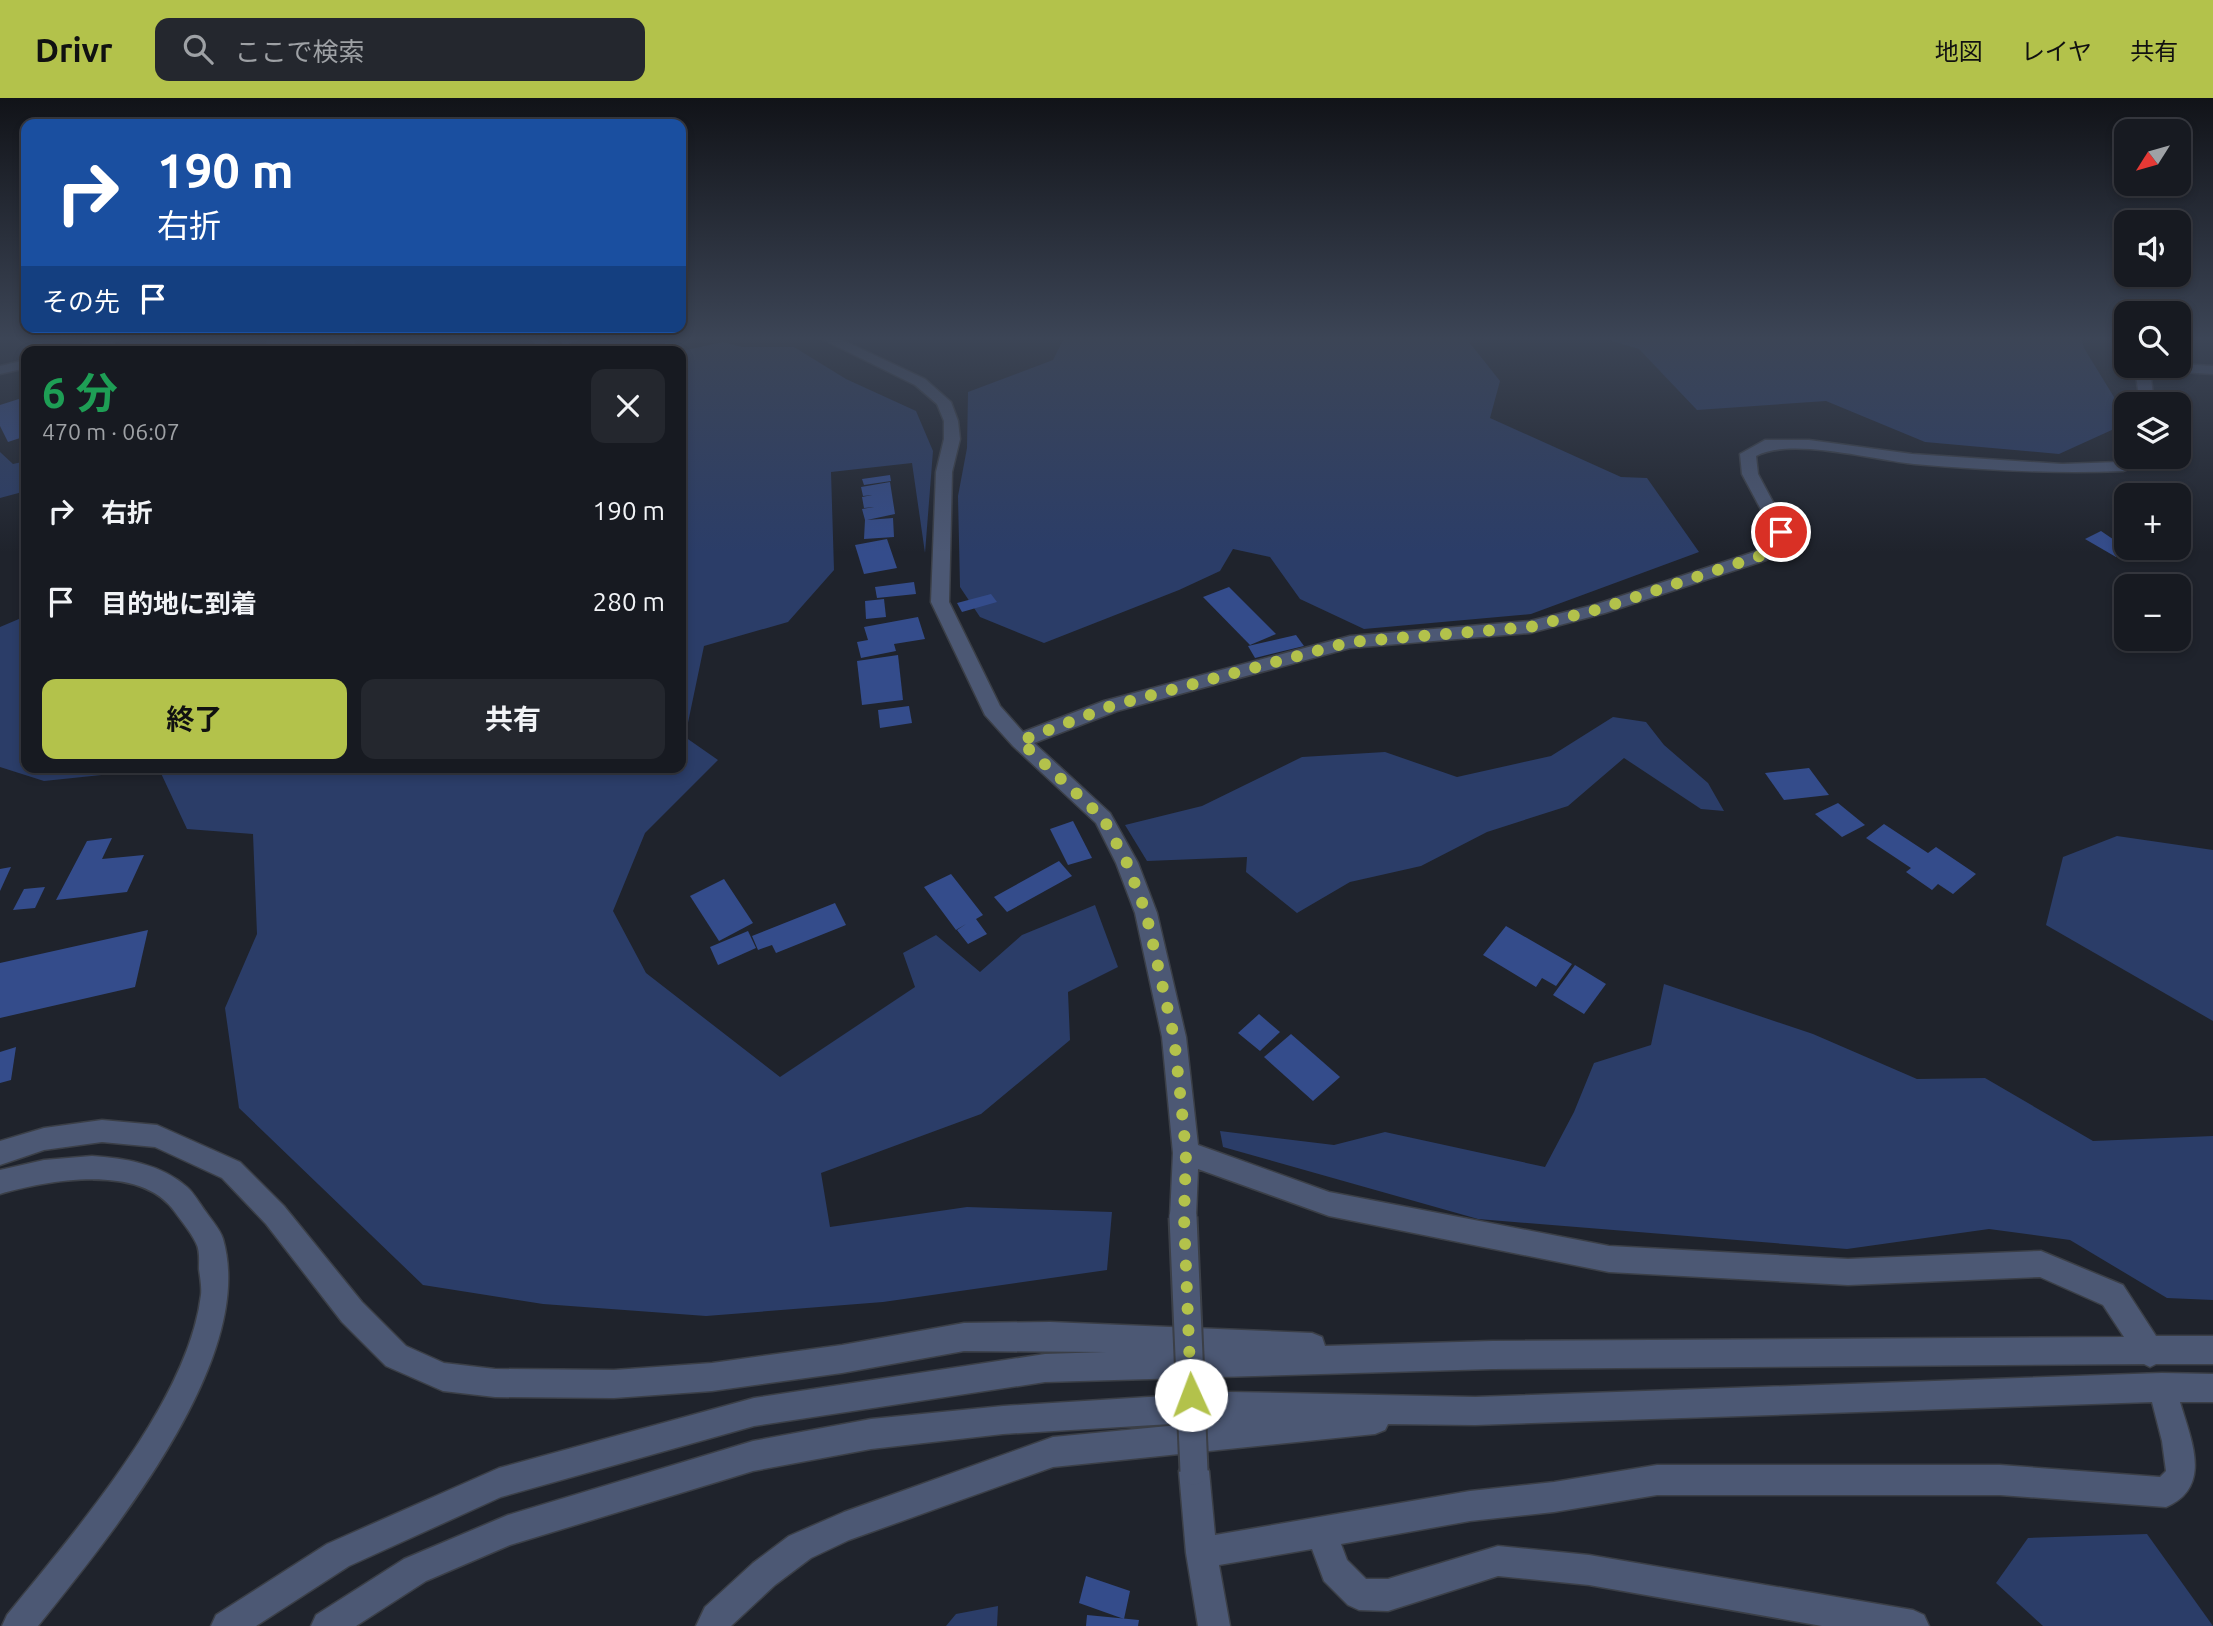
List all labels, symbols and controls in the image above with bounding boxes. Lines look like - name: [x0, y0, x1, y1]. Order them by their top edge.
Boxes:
- search box: [155, 18, 645, 81]
- icon: search: [179, 30, 217, 68]
- text: Drivr: [35, 31, 113, 68]
- text: ここで検索: [235, 37, 365, 66]
- text: 地図: [1935, 38, 1983, 65]
- text: レイヤ: [2021, 38, 2092, 65]
- text: 共有: [2130, 38, 2178, 65]
- north arrow: [2114, 119, 2191, 196]
- map controls: [2114, 119, 2191, 651]
- text: 190 m: [157, 142, 294, 197]
- icon: right: [42, 147, 133, 238]
- text: 右折: [157, 207, 221, 243]
- button: sound: [2114, 210, 2191, 287]
- icon: arrive: [134, 280, 172, 318]
- text: その先: [42, 287, 120, 316]
- button: search: [2114, 301, 2191, 378]
- text: 6 分: [42, 369, 118, 416]
- button: close: [591, 369, 665, 443]
- button: layers: [2114, 392, 2191, 469]
- text: 470 m · 06:07: [42, 419, 180, 444]
- button: +: [2114, 483, 2191, 560]
- icon: right: [42, 492, 80, 530]
- text: 190 m: [593, 496, 665, 525]
- text: 右折: [101, 498, 153, 527]
- pin: [1751, 502, 1811, 562]
- icon: arrive: [1762, 513, 1800, 551]
- button: −: [2114, 574, 2191, 651]
- icon: arrive: [42, 583, 80, 621]
- text: 280 m: [593, 587, 665, 616]
- text: 目的地に到着: [101, 589, 257, 618]
- button: 終了: [42, 679, 347, 759]
- button: 共有: [361, 679, 665, 759]
- position arrow: [1154, 1358, 1228, 1432]

